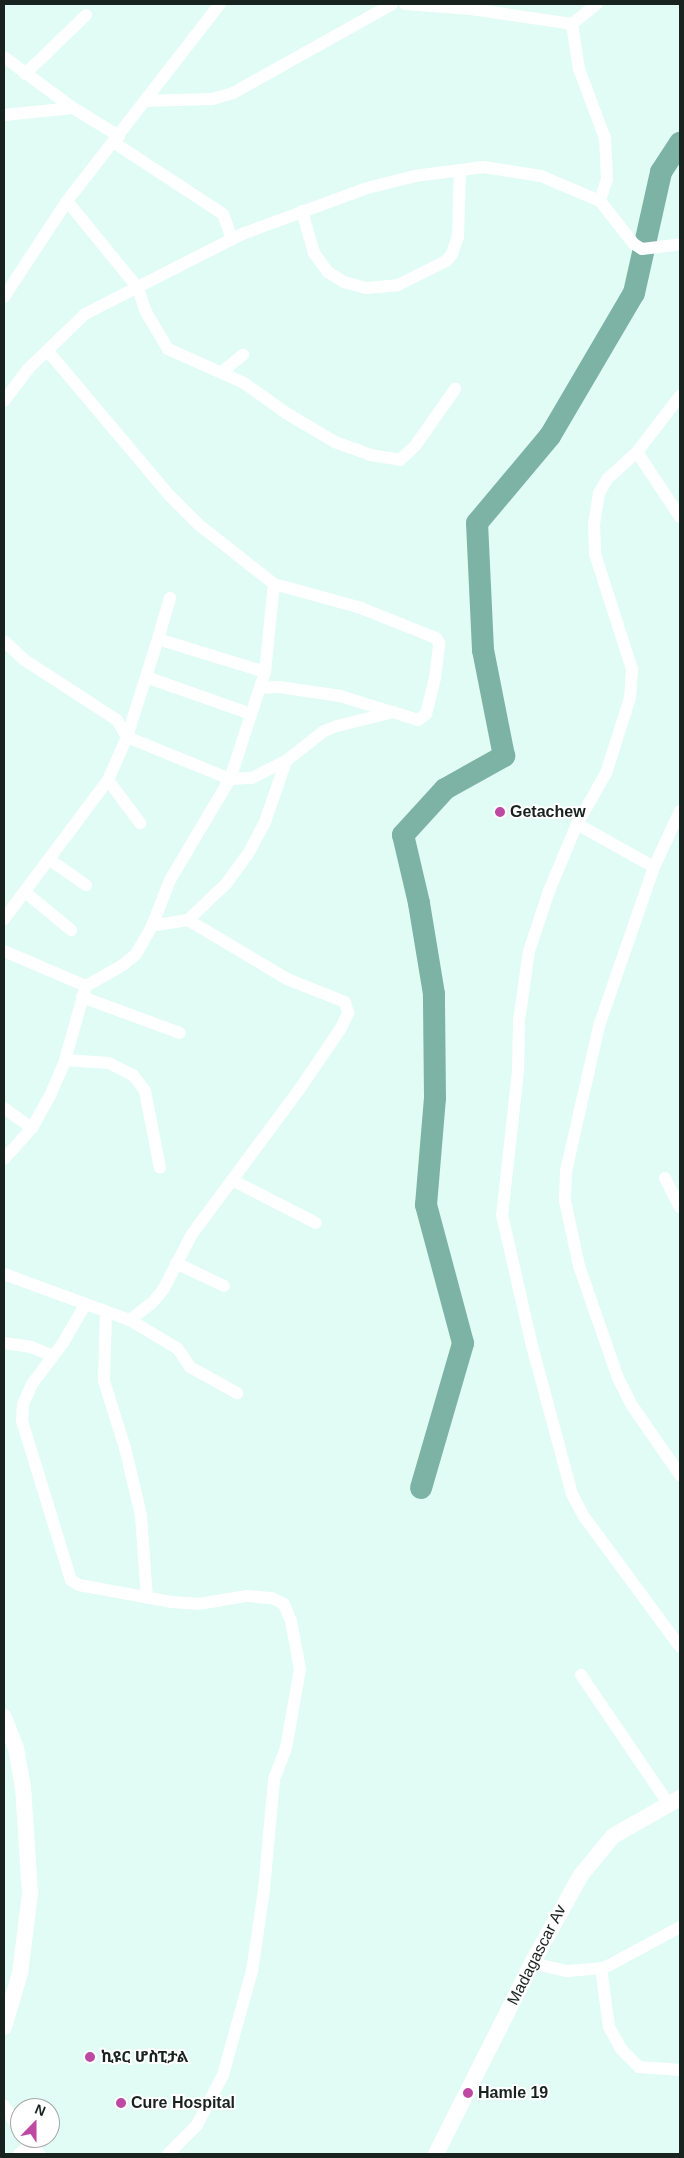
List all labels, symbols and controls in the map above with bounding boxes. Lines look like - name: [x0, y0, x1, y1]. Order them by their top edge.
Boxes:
- place label: Getachew: [510, 802, 586, 822]
- marker: Getachew: [494, 806, 506, 818]
- street label: Madagascar Av: [503, 1901, 571, 2009]
- place label: ኪዩር ሆስፒታል: [101, 2047, 188, 2067]
- marker: ኪዩር ሆስፒታል: [83, 2050, 97, 2064]
- place label: Hamle 19: [478, 2083, 548, 2103]
- marker: Hamle 19: [462, 2087, 474, 2099]
- place label: Cure Hospital: [131, 2093, 235, 2113]
- marker: Cure Hospital: [115, 2097, 127, 2109]
- north arrow: [10, 2098, 60, 2148]
- text: N: [33, 2101, 48, 2119]

